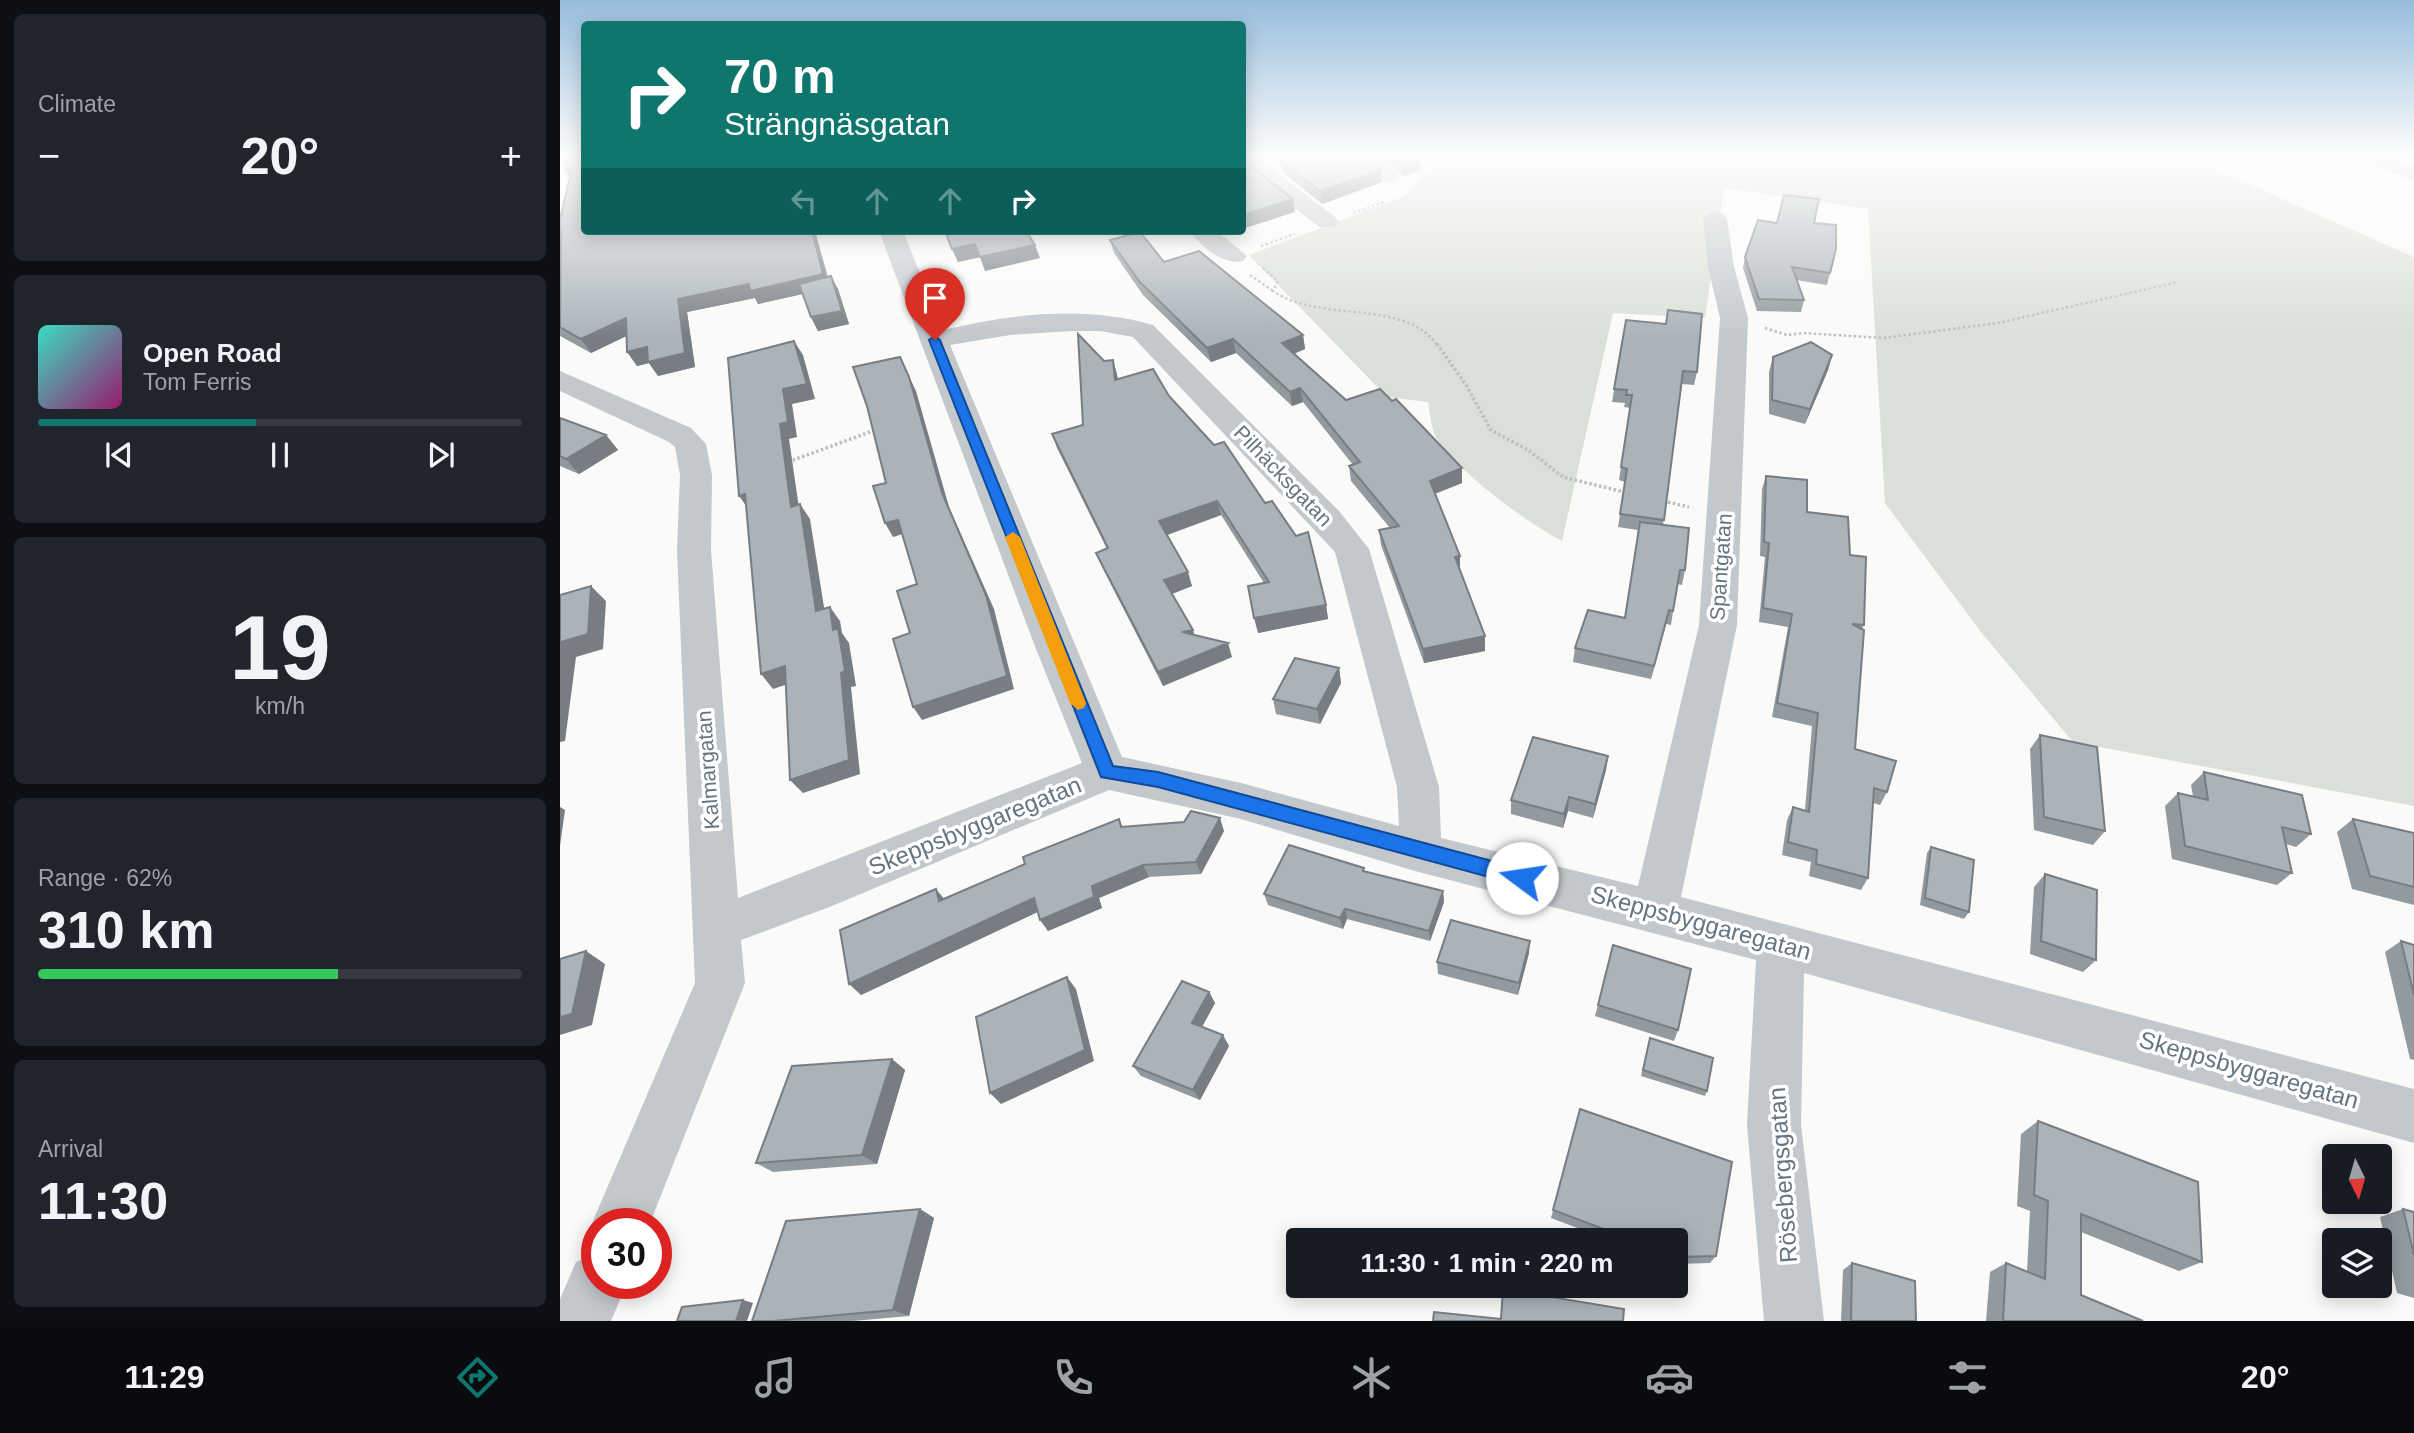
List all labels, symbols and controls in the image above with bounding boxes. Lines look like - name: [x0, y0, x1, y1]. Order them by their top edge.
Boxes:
- icon: right: [609, 49, 700, 140]
- text: 70 m: [724, 49, 836, 103]
- text: Climate: [38, 91, 116, 117]
- text: Strängnäsgatan: [724, 106, 950, 142]
- text: 20°: [241, 127, 319, 185]
- text: −: [38, 135, 60, 177]
- text: +: [500, 135, 522, 177]
- icon: left: [785, 182, 823, 220]
- icon: ahead: [858, 182, 896, 220]
- icon: ahead: [931, 182, 969, 220]
- icon: right: [1004, 182, 1042, 220]
- pin: [905, 268, 965, 340]
- icon: arrive: [916, 279, 954, 317]
- text: Open Road: [143, 338, 282, 368]
- text: Tom Ferris: [143, 369, 252, 395]
- street label: Pilhäcksgatan: [1230, 421, 1337, 531]
- icon: previous: [100, 436, 138, 474]
- icon: pause: [261, 436, 299, 474]
- icon: next: [422, 436, 460, 474]
- street label: Spantgatan: [1705, 513, 1736, 621]
- text: 19: [229, 597, 331, 698]
- text: km/h: [255, 693, 305, 719]
- street label: Kalmargatan: [692, 710, 723, 830]
- street label: Skeppsbyggaregatan: [865, 771, 1085, 881]
- position arrow: [1485, 841, 1559, 915]
- text: Range · 62%: [38, 865, 172, 891]
- street label: Skeppsbyggaregatan: [1588, 880, 1814, 965]
- text: 310 km: [38, 901, 214, 959]
- street label: Skeppsbyggaregatan: [2136, 1025, 2362, 1114]
- street label: Rösebergsgatan: [1763, 1086, 1802, 1264]
- text: Arrival: [38, 1136, 103, 1162]
- north arrow: [2322, 1144, 2392, 1214]
- map controls: [2322, 1144, 2392, 1298]
- text: 11:30: [38, 1172, 168, 1230]
- speed limit sign: 30: [581, 1208, 672, 1299]
- button: layers: [2322, 1228, 2392, 1298]
- text: 11:30 · 1 min · 220 m: [1361, 1248, 1613, 1278]
- icon: directions: [453, 1353, 502, 1402]
- icon: music: [751, 1353, 800, 1402]
- icon: phone: [1049, 1353, 1098, 1402]
- icon: climate: [1347, 1353, 1396, 1402]
- icon: car: [1645, 1353, 1694, 1402]
- icon: filters: [1943, 1353, 1992, 1402]
- text: 11:29: [124, 1359, 205, 1395]
- text: 20°: [2241, 1359, 2290, 1395]

